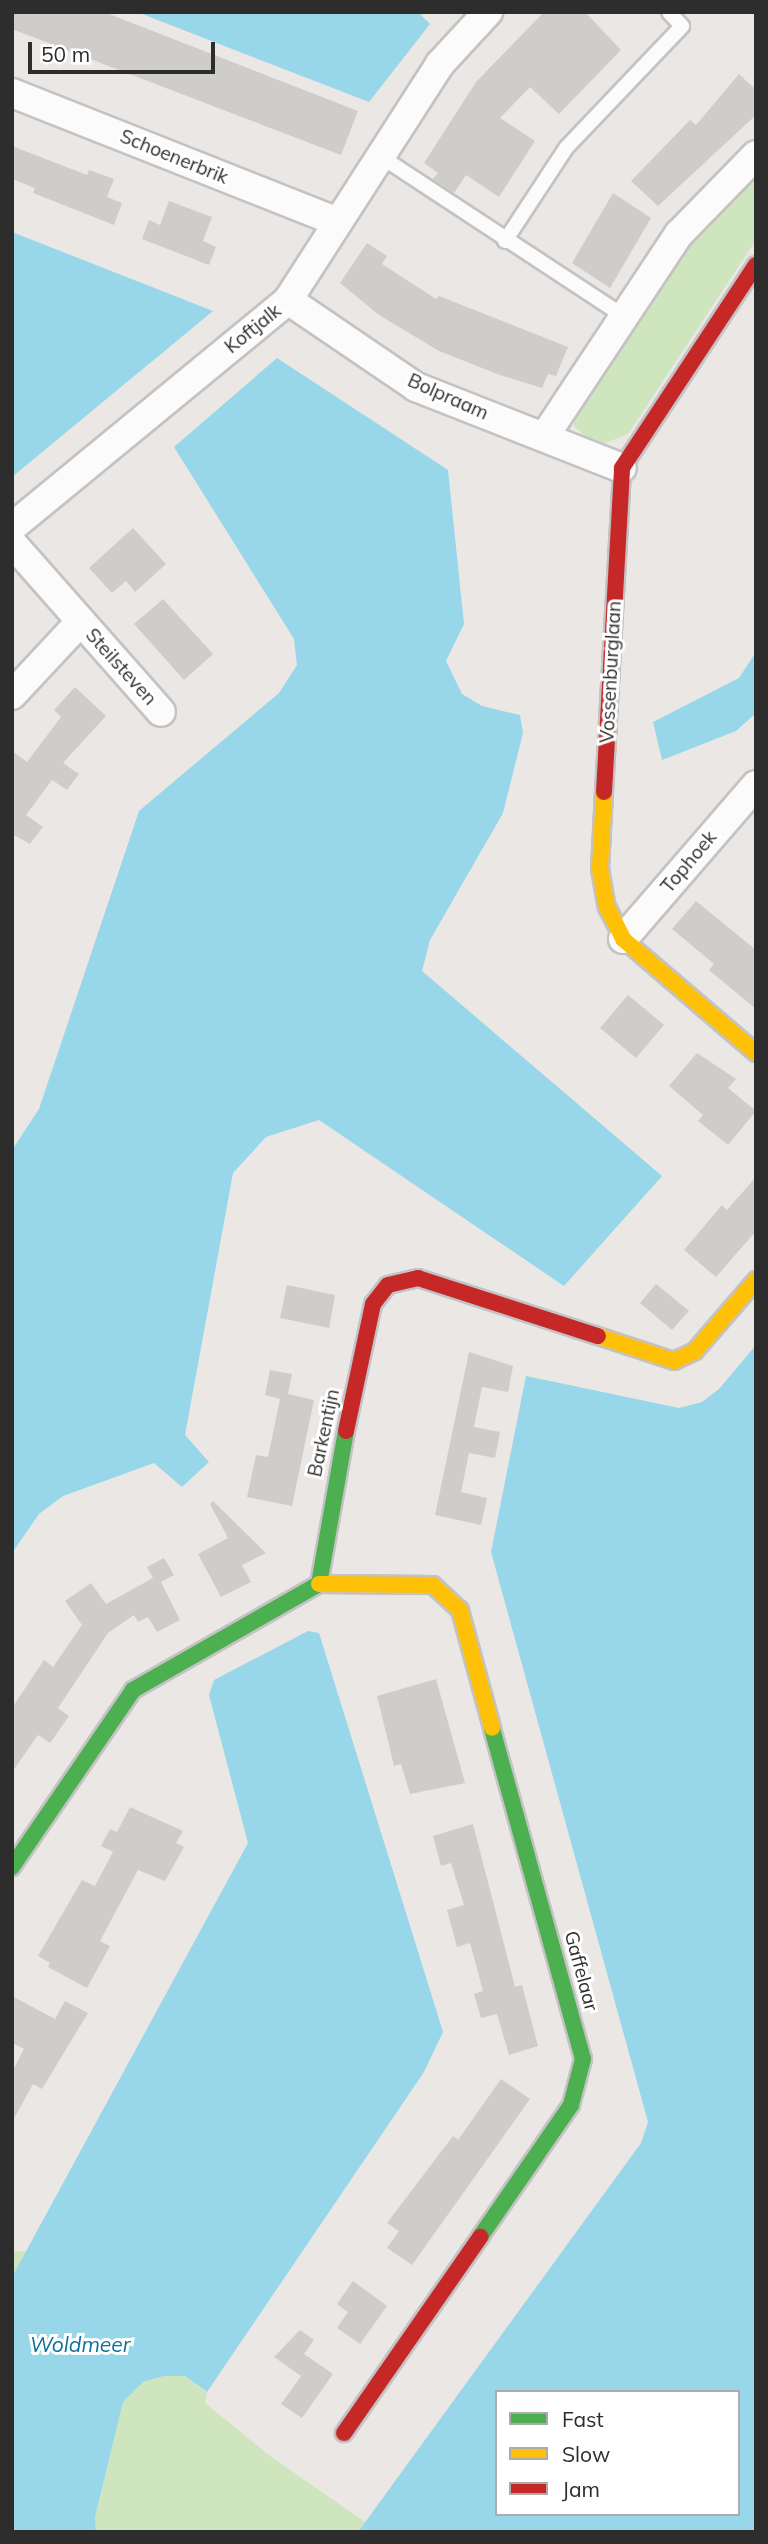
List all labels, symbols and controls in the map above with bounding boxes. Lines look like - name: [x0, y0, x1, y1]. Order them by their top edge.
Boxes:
- scale bar: [32, 28, 219, 72]
- text: 50 m: [41, 41, 90, 67]
- street label: Schoenerbrik: [117, 125, 231, 189]
- street label: Koftjalk: [220, 300, 286, 358]
- street label: Bolpraam: [404, 369, 492, 425]
- street label: Vossenburglaan: [596, 600, 626, 744]
- street label: Steilsteven: [81, 624, 161, 710]
- street label: Tophoek: [656, 826, 722, 898]
- street label: Barkentijn: [304, 1387, 344, 1479]
- street label: Gaffelaar: [559, 1928, 603, 2014]
- water label: Woldmeer: [30, 2331, 130, 2357]
- legend: [495, 2390, 740, 2516]
- text: Fast: [562, 2406, 604, 2432]
- text: Slow: [562, 2441, 610, 2467]
- text: Jam: [562, 2476, 600, 2502]

